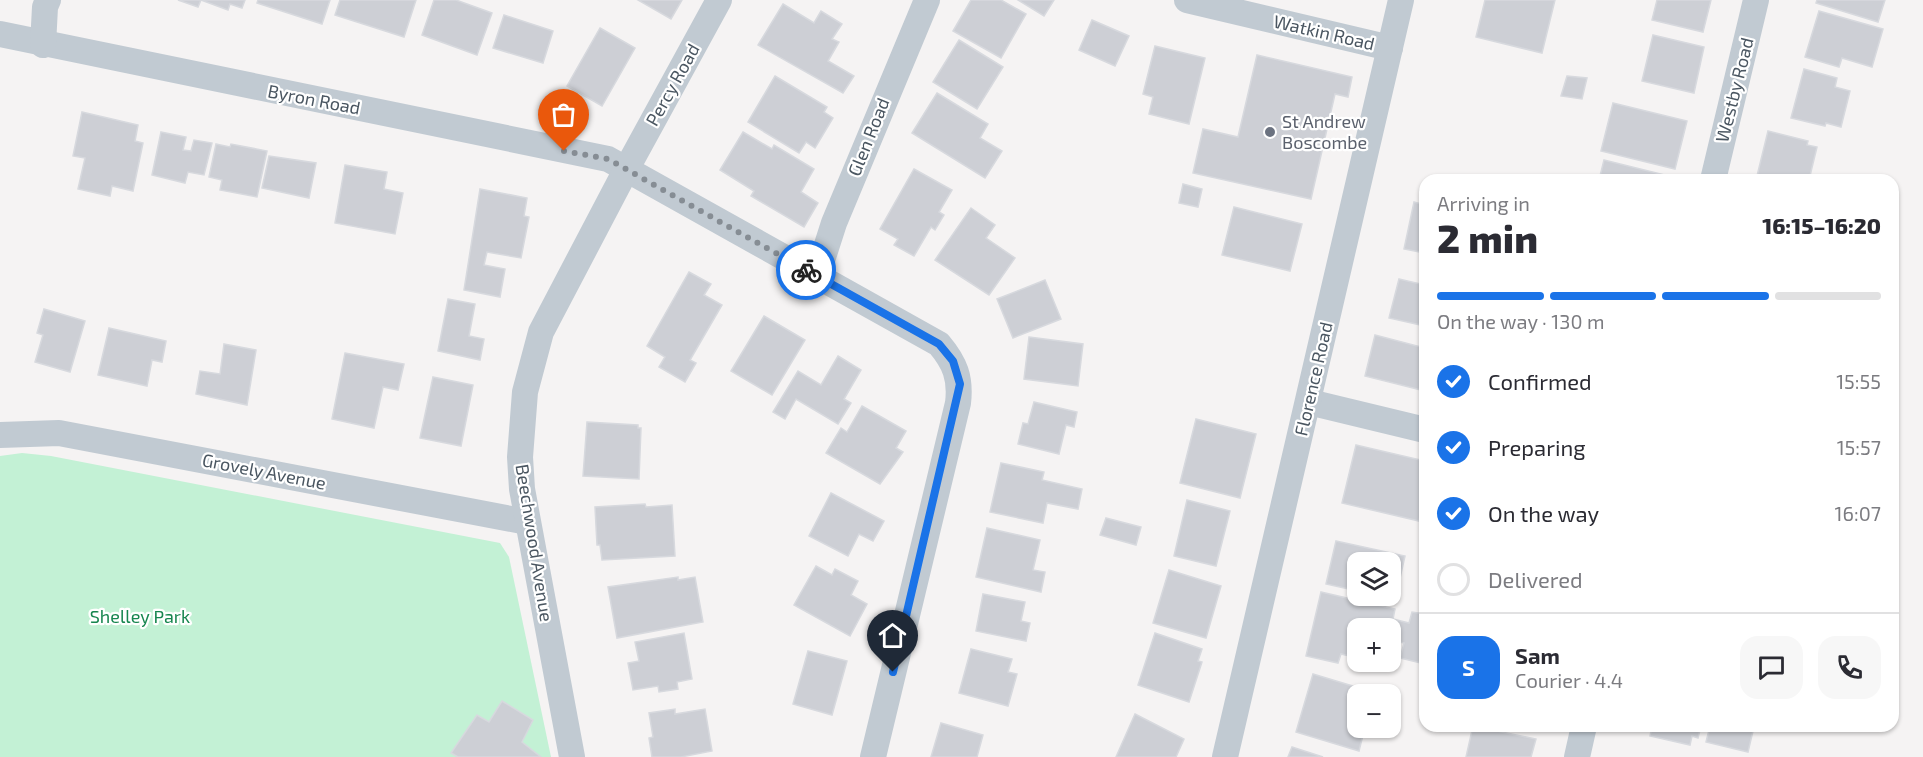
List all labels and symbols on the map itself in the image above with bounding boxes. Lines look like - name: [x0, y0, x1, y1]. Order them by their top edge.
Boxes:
- street label: Watkin Road: [1272, 10, 1377, 54]
- street label: Westby Road: [1710, 35, 1758, 144]
- street label: Percy Road: [641, 40, 704, 129]
- street label: Byron Road: [266, 79, 362, 119]
- pin: [538, 89, 589, 151]
- street label: Glen Road: [842, 94, 894, 179]
- place label: St Andrew Boscombe: [1282, 110, 1367, 153]
- marker: St Andrew Boscombe: [1263, 125, 1277, 139]
- courier: [776, 240, 836, 300]
- street label: Florence Road: [1289, 320, 1337, 438]
- street label: Grovely Avenue: [201, 448, 328, 494]
- street label: Beechwood Avenue: [512, 463, 558, 623]
- park label: Shelley Park: [90, 605, 190, 627]
- pin: [867, 610, 918, 672]

